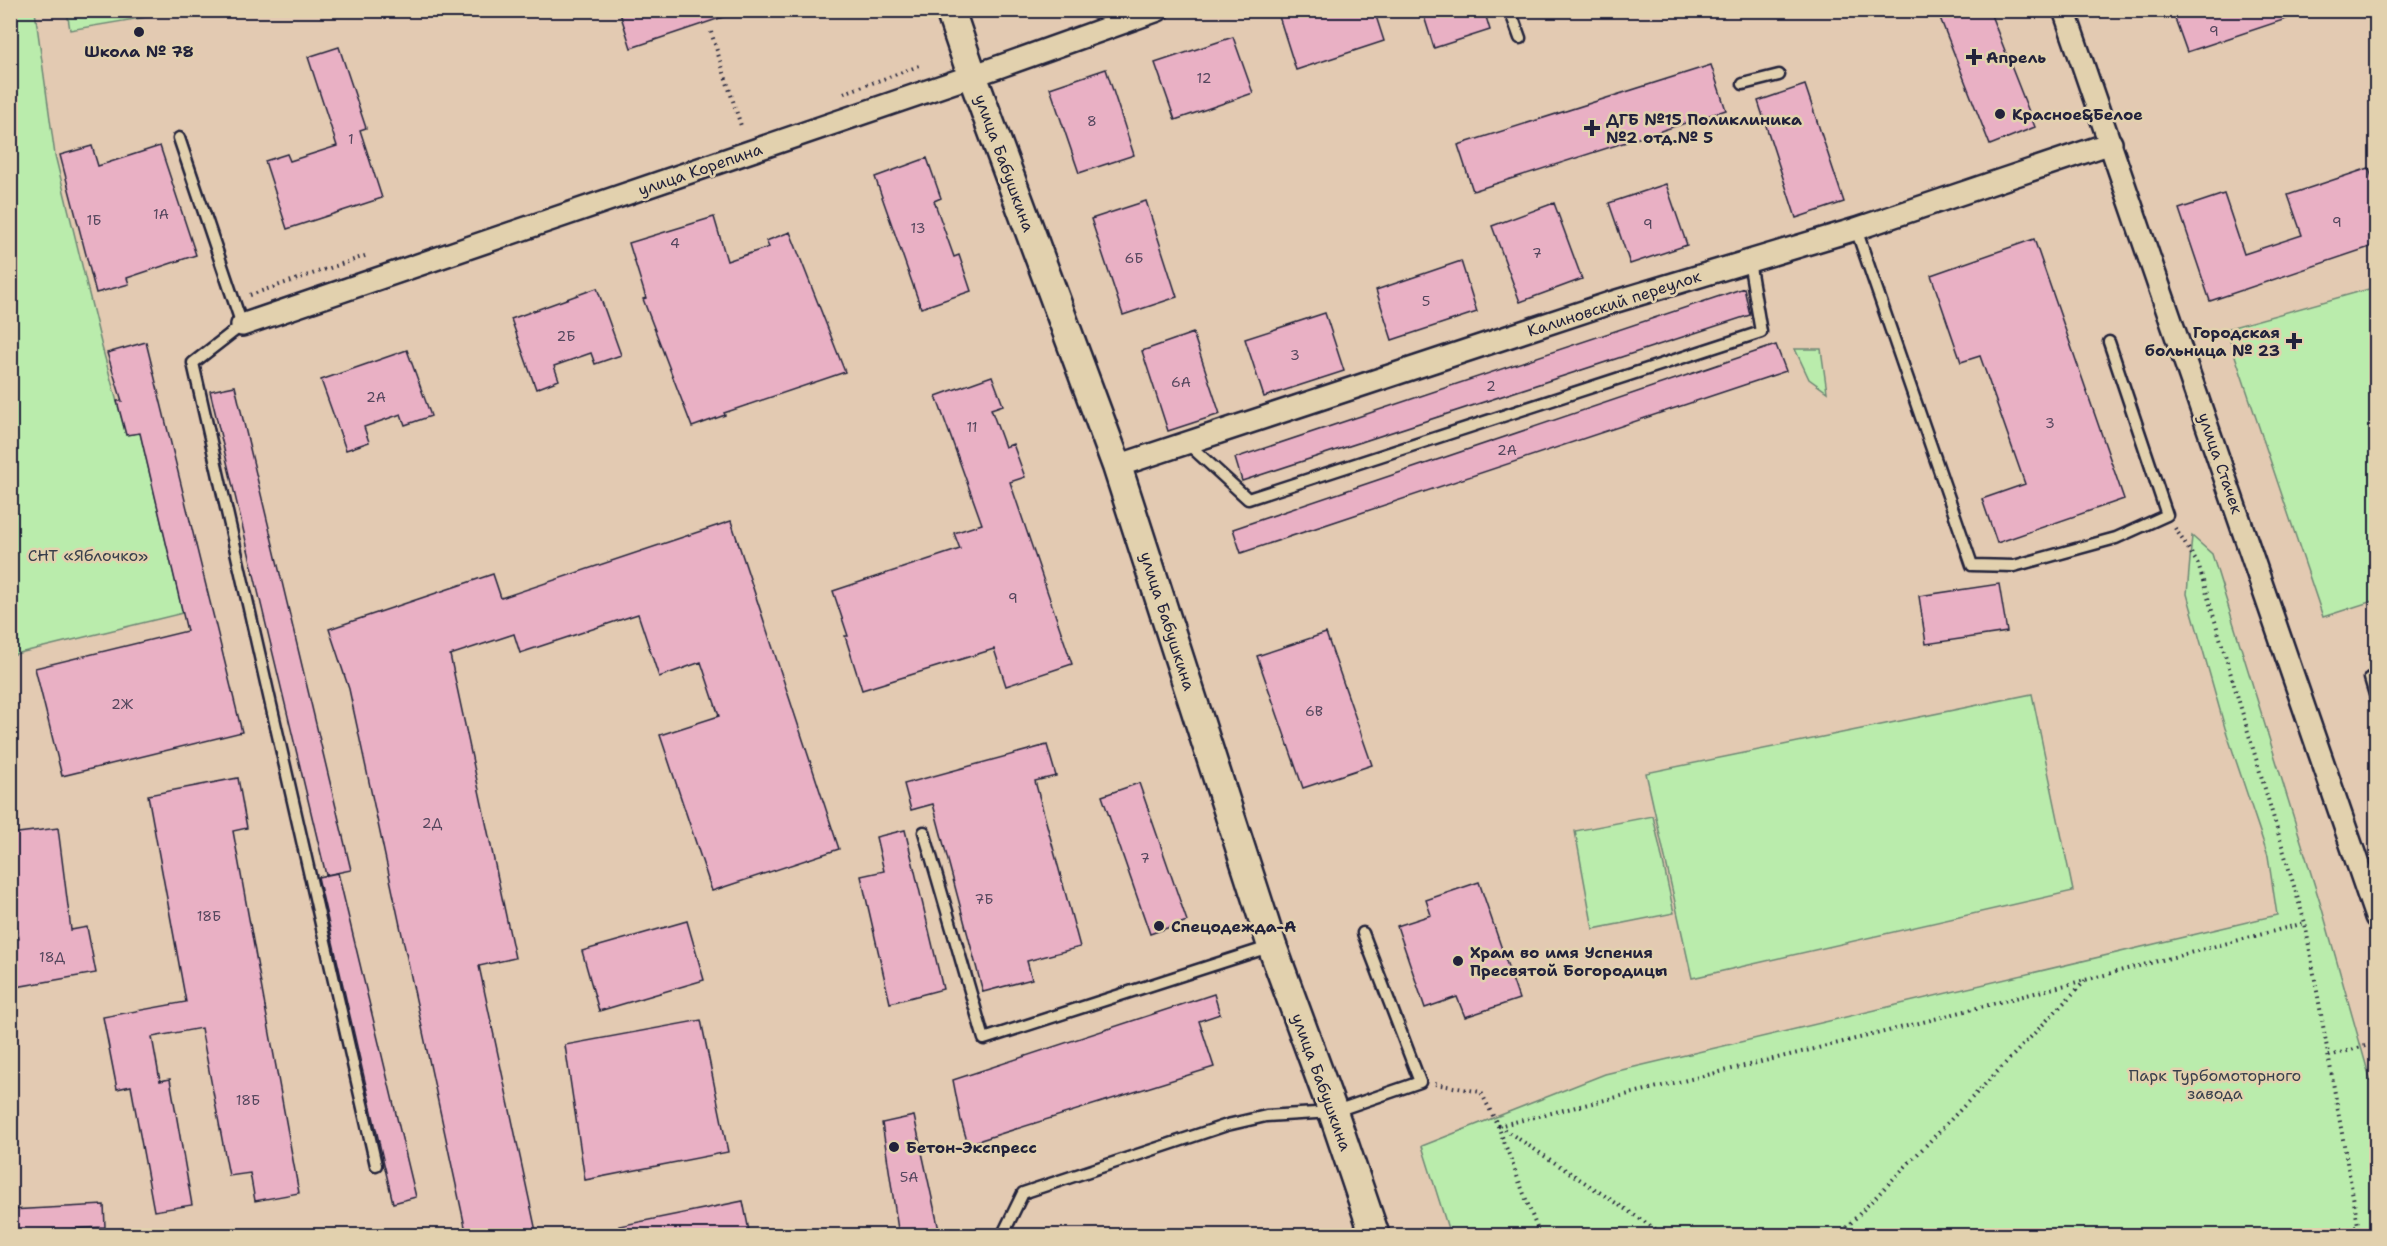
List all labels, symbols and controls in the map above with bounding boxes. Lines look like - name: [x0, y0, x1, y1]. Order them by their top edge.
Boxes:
- house number: 9: [2209, 22, 2219, 40]
- marker: Школа № 78: [132, 25, 146, 39]
- place label: Школа № 78: [84, 41, 194, 62]
- place label: Апрель: [1986, 47, 2046, 68]
- marker: Апрель: [1967, 50, 1981, 64]
- house number: 12: [1197, 69, 1211, 87]
- street label: улица Бабушкина: [970, 92, 1039, 235]
- place label: Красное&Белое: [2012, 104, 2143, 125]
- marker: Красное&Белое: [1993, 107, 2007, 121]
- place label: ДГБ №15 Поликлиника №2 отд.№ 5: [1606, 109, 1802, 148]
- house number: 8: [1087, 112, 1097, 130]
- marker: ДГБ №15 Поликлиника №2 отд.№ 5: [1583, 119, 1601, 137]
- house number: 1: [348, 130, 354, 148]
- street label: улица Корепина: [635, 138, 765, 201]
- house number: 1А: [153, 205, 169, 223]
- house number: 1Б: [86, 211, 102, 229]
- house number: 9: [2332, 213, 2342, 231]
- house number: 9: [1643, 215, 1653, 233]
- house number: 13: [911, 219, 925, 237]
- house number: 4: [670, 234, 680, 252]
- house number: 7: [1532, 244, 1542, 262]
- house number: 6Б: [1124, 249, 1144, 267]
- street label: Калиновский переулок: [1525, 265, 1704, 341]
- house number: 5: [1422, 292, 1430, 310]
- place label: Городская больница № 23: [2145, 322, 2280, 361]
- house number: 2Б: [556, 327, 576, 345]
- marker: Городская больница № 23: [2285, 332, 2303, 350]
- house number: 3: [1290, 346, 1300, 364]
- house number: 6А: [1171, 373, 1191, 391]
- house number: 2: [1486, 377, 1496, 395]
- house number: 2А: [366, 388, 386, 406]
- street label: улица Стачек: [2193, 410, 2248, 517]
- house number: 3: [2045, 414, 2055, 432]
- house number: 11: [966, 418, 978, 436]
- house number: 2А: [1497, 441, 1517, 459]
- park label: СНТ «Яблочко»: [28, 545, 148, 566]
- street label: улица Бабушкина: [1135, 549, 1200, 693]
- house number: 9: [1008, 589, 1018, 607]
- house number: 2Ж: [111, 695, 134, 713]
- house number: 6В: [1305, 702, 1323, 720]
- house number: 2Д: [422, 814, 443, 832]
- house number: 7: [1140, 849, 1150, 867]
- house number: 7Б: [974, 890, 994, 908]
- house number: 18Б: [197, 907, 221, 925]
- place label: Спецодежда-А: [1171, 916, 1296, 937]
- marker: Спецодежда-А: [1152, 919, 1166, 933]
- place label: Храм во имя Успения Пресвятой Богородицы: [1470, 942, 1668, 981]
- house number: 18Д: [39, 948, 65, 966]
- marker: Храм во имя Успения Пресвятой Богородицы: [1451, 954, 1465, 968]
- street label: улица Бабушкина: [1287, 1011, 1356, 1154]
- park label: Парк Турбомоторного завода: [2129, 1065, 2301, 1104]
- house number: 18Б: [236, 1091, 260, 1109]
- place label: Бетон-Экспресс: [906, 1137, 1037, 1158]
- marker: Бетон-Экспресс: [887, 1140, 901, 1154]
- house number: 5А: [900, 1168, 918, 1186]

